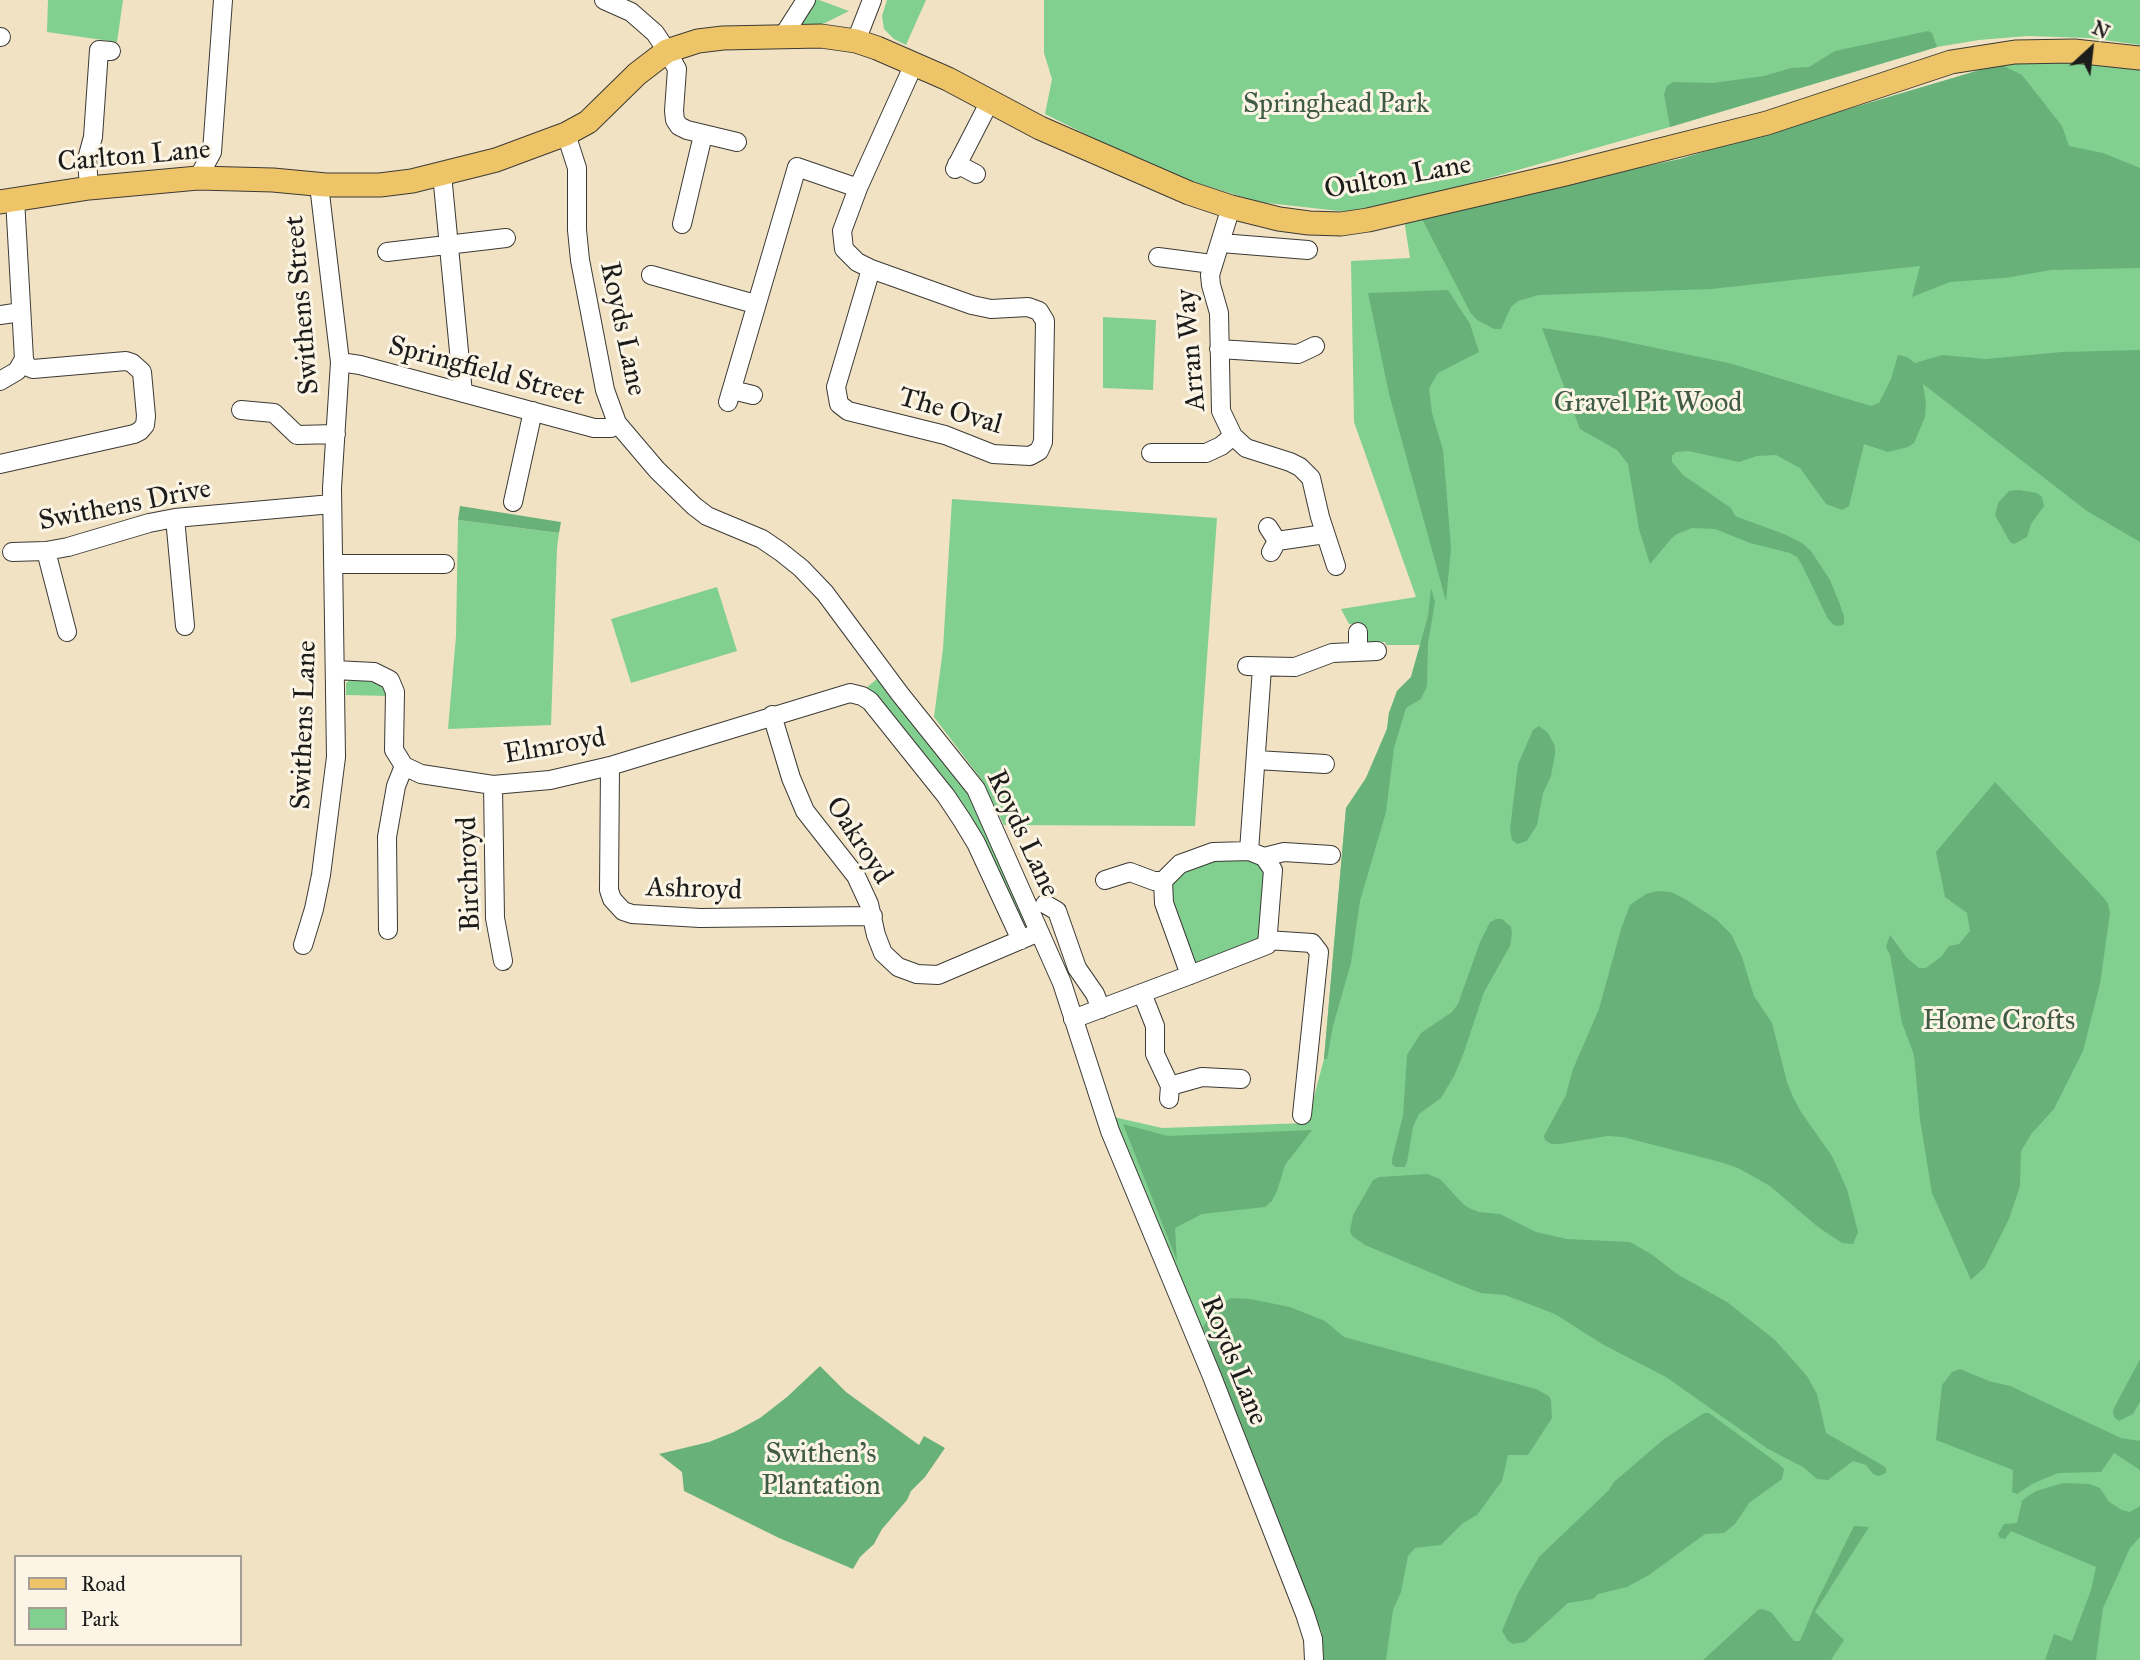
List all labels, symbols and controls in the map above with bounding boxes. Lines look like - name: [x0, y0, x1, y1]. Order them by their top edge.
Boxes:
- north arrow: [2056, 14, 2126, 84]
- text: N: [2088, 16, 2113, 44]
- park label: Springhead Park: [1243, 88, 1429, 122]
- street label: Carlton Lane: [56, 134, 212, 180]
- street label: Oulton Lane: [1322, 149, 1474, 207]
- street label: Swithens Street: [278, 214, 328, 396]
- street label: Royds Lane: [591, 259, 653, 399]
- street label: Arran Way: [1170, 287, 1214, 413]
- street label: Springfield Street: [384, 330, 588, 414]
- street label: The Oval: [894, 381, 1006, 443]
- park label: Gravel Pit Wood: [1554, 387, 1742, 421]
- street label: Swithens Drive: [36, 473, 214, 539]
- street label: Swithens Lane: [285, 640, 325, 810]
- street label: Elmroyd: [502, 722, 608, 772]
- street label: Royds Lane: [978, 765, 1066, 903]
- street label: Oakroyd: [817, 791, 899, 891]
- street label: Birchroyd: [451, 816, 489, 932]
- street label: Ashroyd: [645, 872, 743, 908]
- park label: Home Crofts: [1923, 1005, 2075, 1039]
- street label: Royds Lane: [1192, 1292, 1274, 1430]
- park label: Swithen's Plantation: [761, 1438, 881, 1504]
- legend: [14, 1555, 242, 1646]
- text: Road: [81, 1571, 126, 1597]
- text: Park: [81, 1606, 119, 1632]

